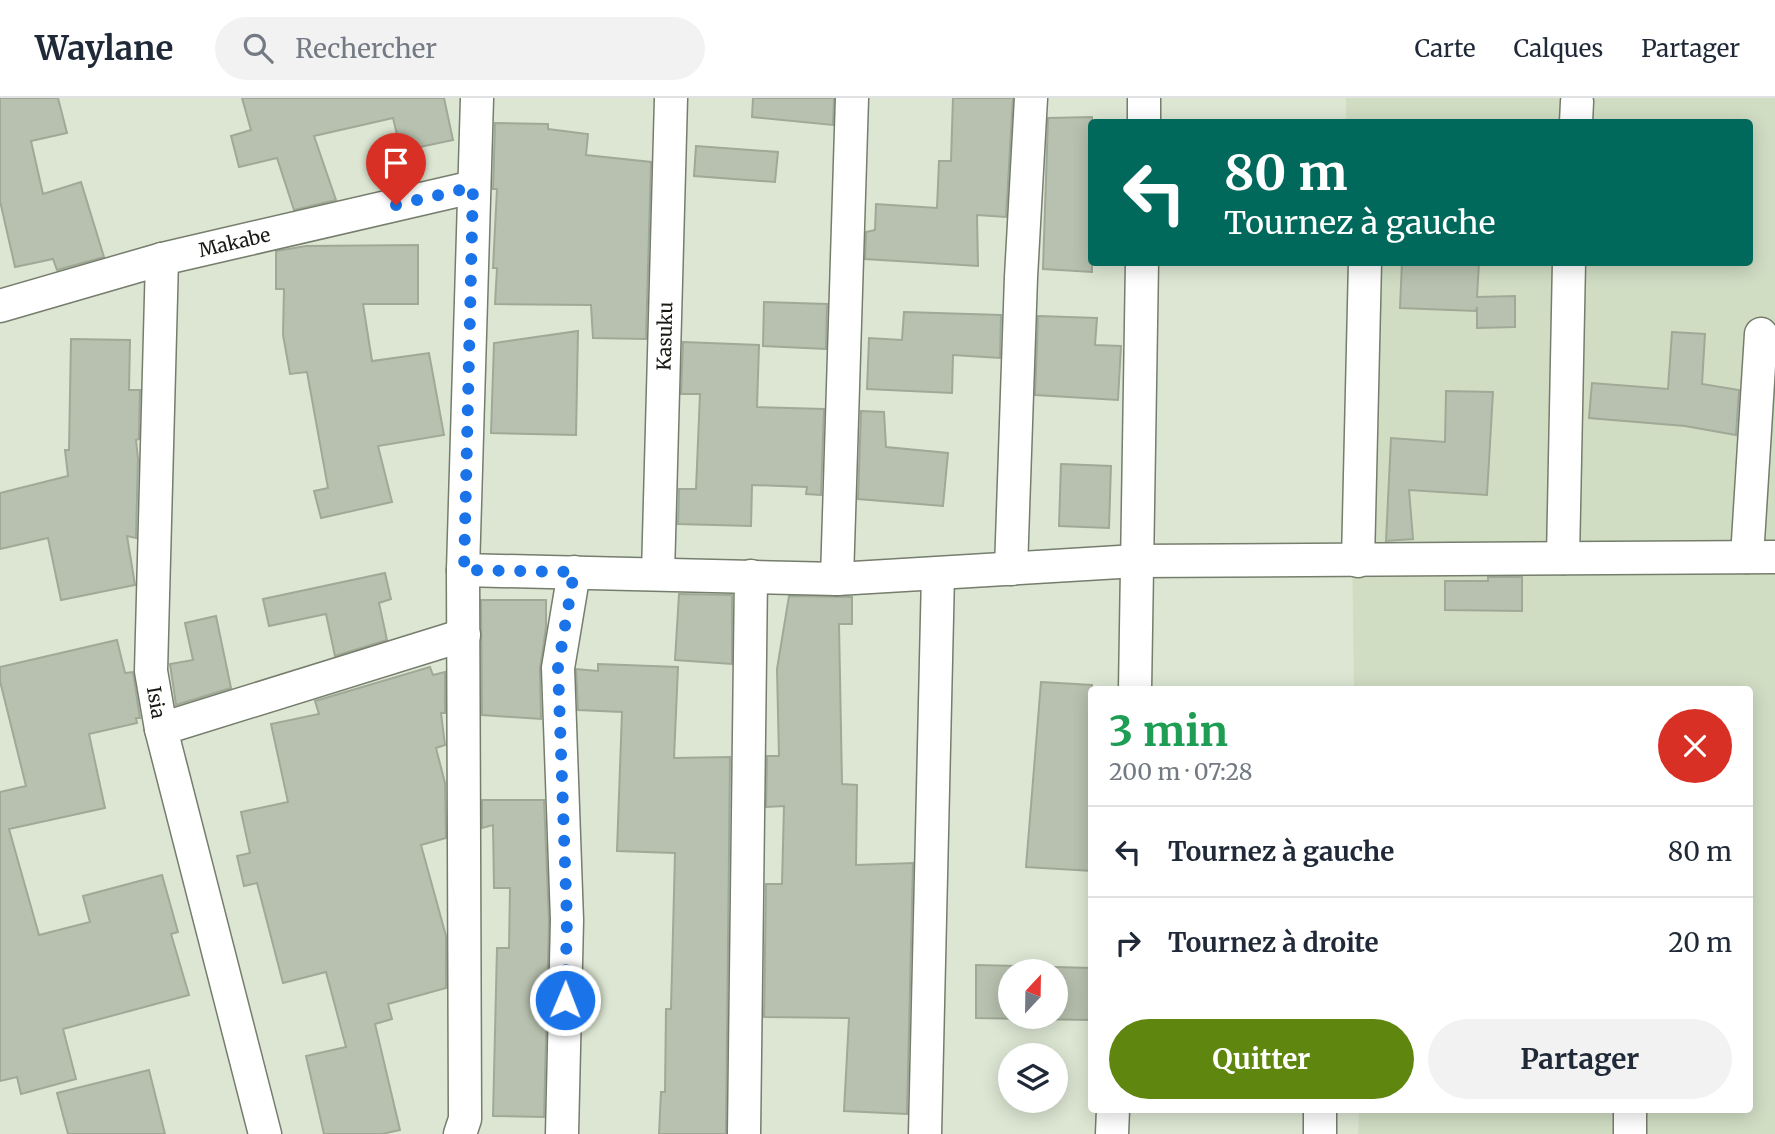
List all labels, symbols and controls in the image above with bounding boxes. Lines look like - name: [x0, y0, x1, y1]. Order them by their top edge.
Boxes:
- search box: [215, 17, 705, 80]
- text: Waylane: [35, 28, 173, 69]
- icon: search: [239, 29, 277, 67]
- text: Rechercher: [295, 32, 437, 65]
- text: Carte: [1414, 33, 1475, 64]
- text: Calques: [1513, 33, 1603, 64]
- text: Partager: [1641, 33, 1740, 64]
- pin: [366, 133, 426, 205]
- text: 80 m: [1224, 142, 1347, 203]
- icon: arrive: [377, 144, 415, 182]
- icon: left: [1109, 147, 1200, 238]
- text: Tournez à gauche: [1224, 203, 1495, 243]
- street label: Makabe: [196, 222, 273, 262]
- street label: Kasuku: [652, 301, 677, 371]
- street label: Isia: [142, 684, 171, 720]
- text: 3 min: [1109, 705, 1228, 757]
- button: close: [1658, 709, 1732, 783]
- text: 200 m · 07:28: [1109, 757, 1253, 786]
- icon: left: [1109, 833, 1147, 871]
- text: Tournez à gauche: [1168, 835, 1394, 868]
- text: 80 m: [1668, 835, 1732, 868]
- icon: right: [1109, 924, 1147, 962]
- text: Tournez à droite: [1168, 926, 1379, 959]
- text: 20 m: [1668, 926, 1732, 959]
- north arrow: [998, 959, 1068, 1029]
- map controls: [998, 959, 1068, 1113]
- position arrow: [528, 963, 602, 1037]
- button: Quitter: [1109, 1019, 1414, 1099]
- button: Partager: [1428, 1019, 1732, 1099]
- button: layers: [998, 1043, 1068, 1113]

